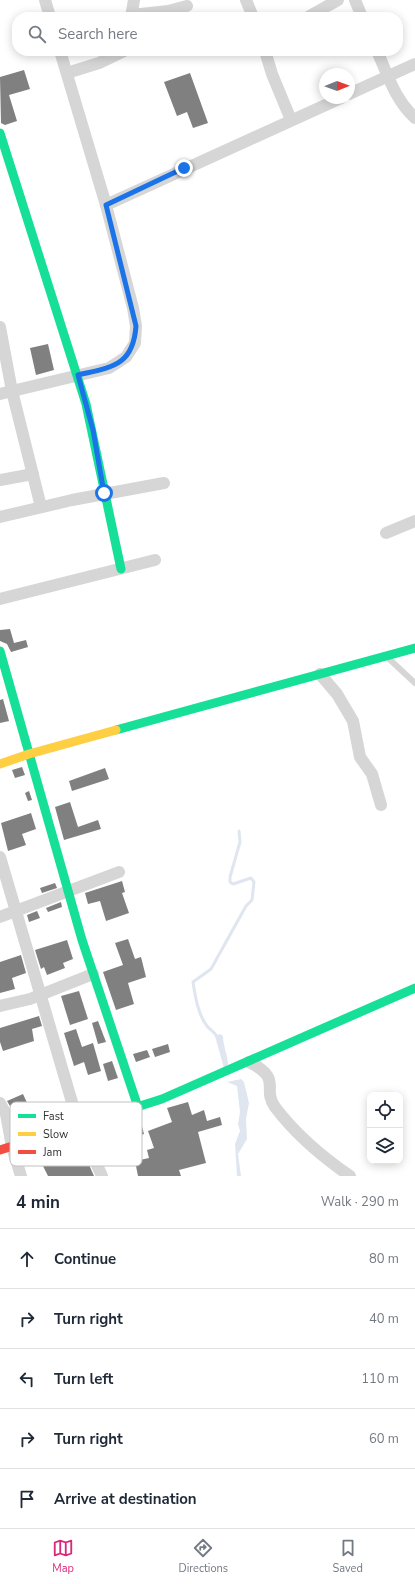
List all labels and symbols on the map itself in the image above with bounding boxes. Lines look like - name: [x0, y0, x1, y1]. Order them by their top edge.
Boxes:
- north arrow: [319, 68, 355, 104]
- route end: [175, 159, 193, 177]
- route start: [95, 484, 113, 502]
- legend: [10, 1102, 142, 1166]
- text: Fast: [43, 1109, 64, 1124]
- text: Slow: [43, 1127, 68, 1142]
- text: Jam: [42, 1145, 62, 1160]

